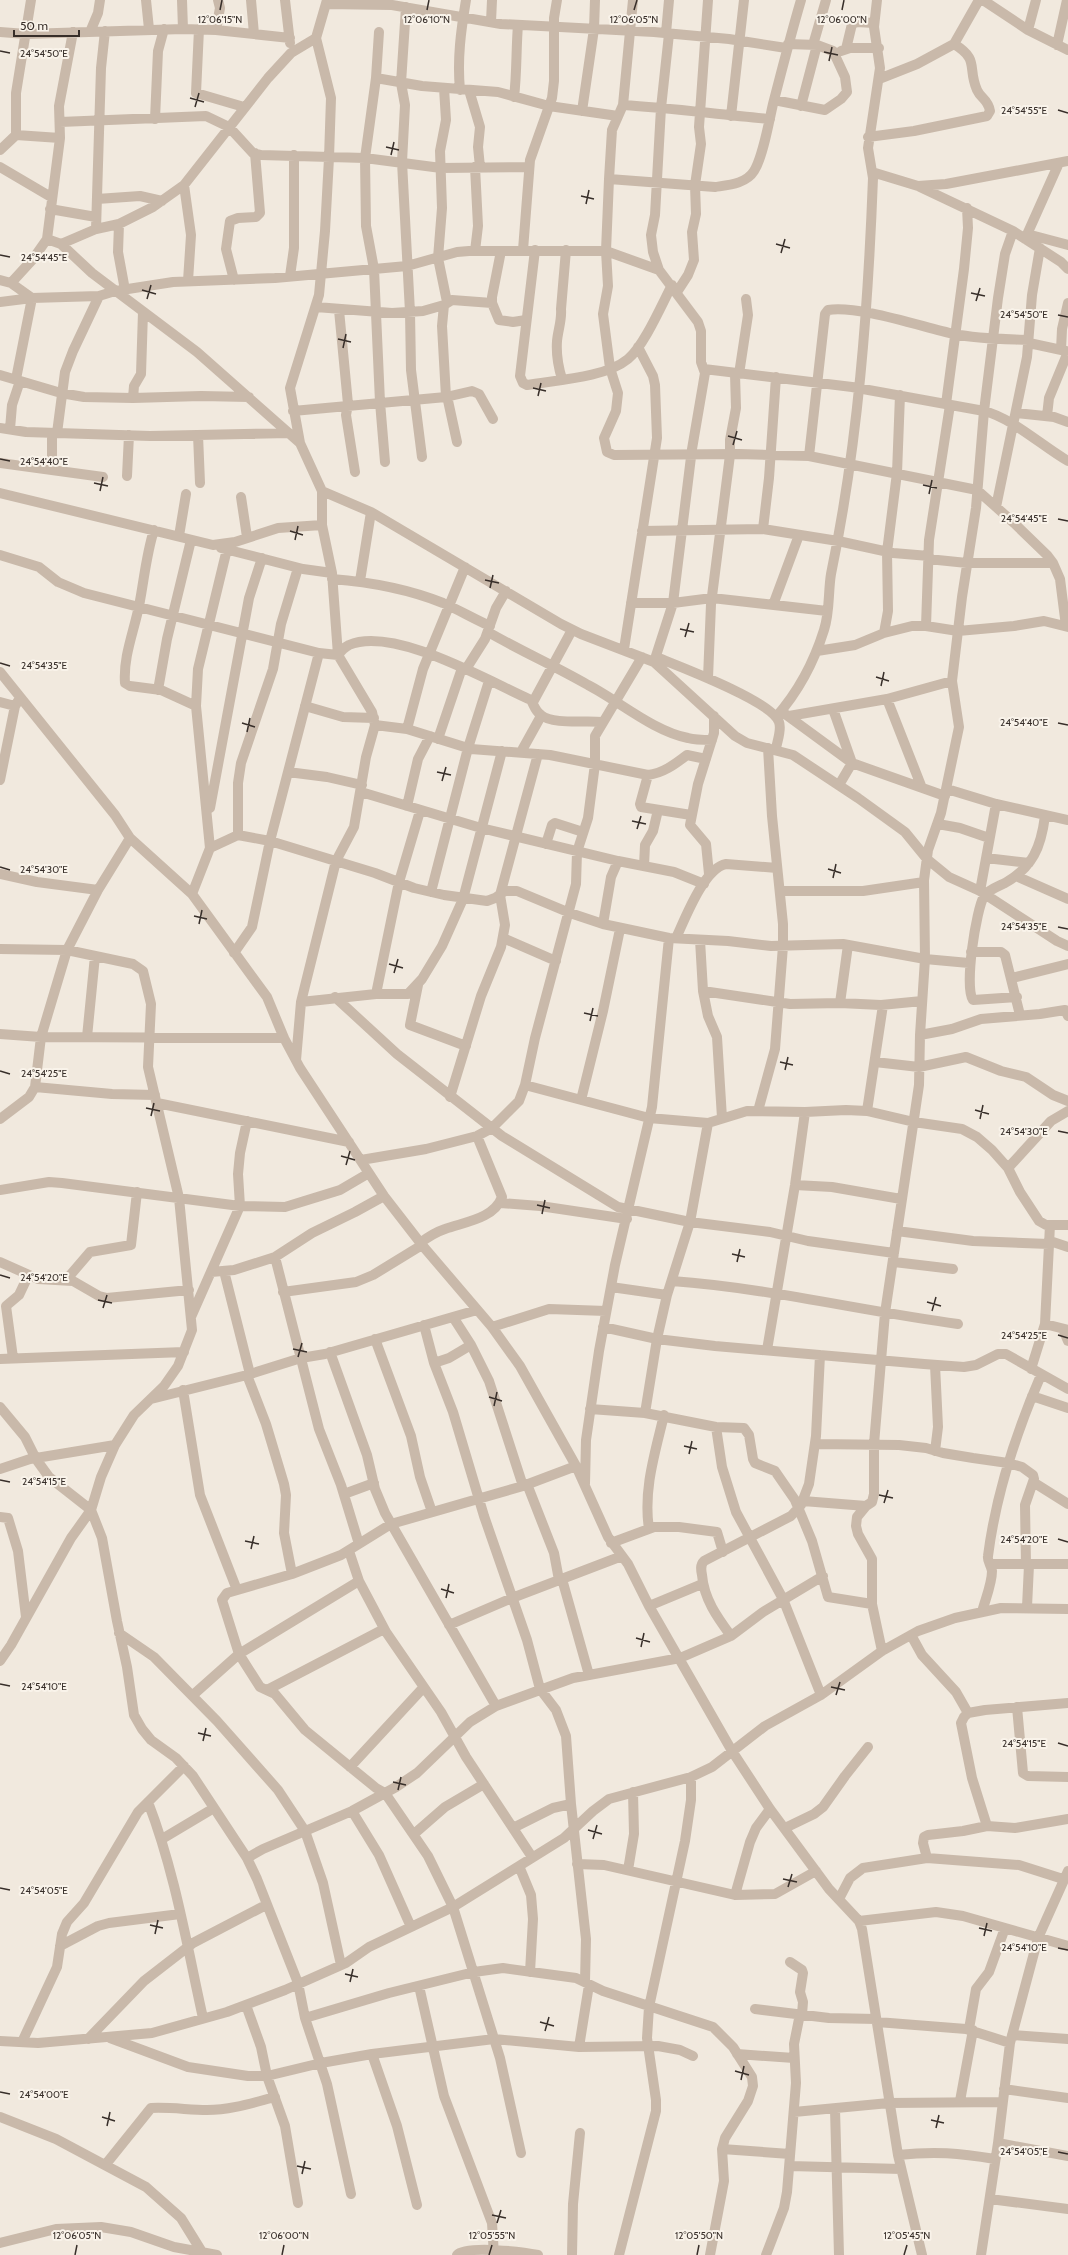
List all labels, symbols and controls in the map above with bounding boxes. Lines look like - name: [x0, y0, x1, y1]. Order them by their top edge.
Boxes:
- scale bar: [14, 12, 79, 38]
- text: 12°06'15"N: [198, 13, 242, 26]
- text: 12°06'10"N: [404, 13, 450, 26]
- text: 12°06'05"N: [610, 13, 658, 26]
- text: 12°06'00"N: [817, 13, 867, 26]
- text: 50 m: [20, 18, 48, 33]
- text: 24°54'50"E: [20, 47, 68, 60]
- text: 24°54'55"E: [1001, 104, 1048, 117]
- text: 24°54'45"E: [21, 251, 68, 264]
- text: 24°54'50"E: [1000, 308, 1048, 321]
- text: 24°54'40"E: [20, 455, 68, 468]
- text: 24°54'45"E: [1001, 512, 1048, 525]
- text: 24°54'35"E: [21, 659, 68, 672]
- text: 24°54'40"E: [1000, 716, 1048, 729]
- text: 24°54'30"E: [20, 863, 68, 876]
- text: 24°54'35"E: [1001, 920, 1048, 933]
- text: 24°54'25"E: [21, 1067, 67, 1080]
- text: 24°54'30"E: [1000, 1125, 1048, 1138]
- text: 24°54'20"E: [20, 1271, 68, 1284]
- text: 24°54'25"E: [1001, 1329, 1047, 1342]
- text: 24°54'15"E: [22, 1475, 66, 1488]
- text: 24°54'20"E: [1000, 1533, 1048, 1546]
- text: 24°54'10"E: [21, 1680, 67, 1693]
- text: 24°54'15"E: [1002, 1737, 1046, 1750]
- text: 24°54'05"E: [20, 1884, 68, 1897]
- text: 24°54'10"E: [1001, 1941, 1047, 1954]
- text: 24°54'00"E: [19, 2088, 69, 2101]
- text: 24°54'05"E: [1000, 2145, 1048, 2158]
- text: 12°06'05"N: [53, 2229, 101, 2242]
- text: 12°06'00"N: [259, 2229, 309, 2242]
- text: 12°05'55"N: [469, 2229, 515, 2242]
- text: 12°05'50"N: [675, 2229, 723, 2242]
- text: 12°05'45"N: [884, 2229, 930, 2242]

